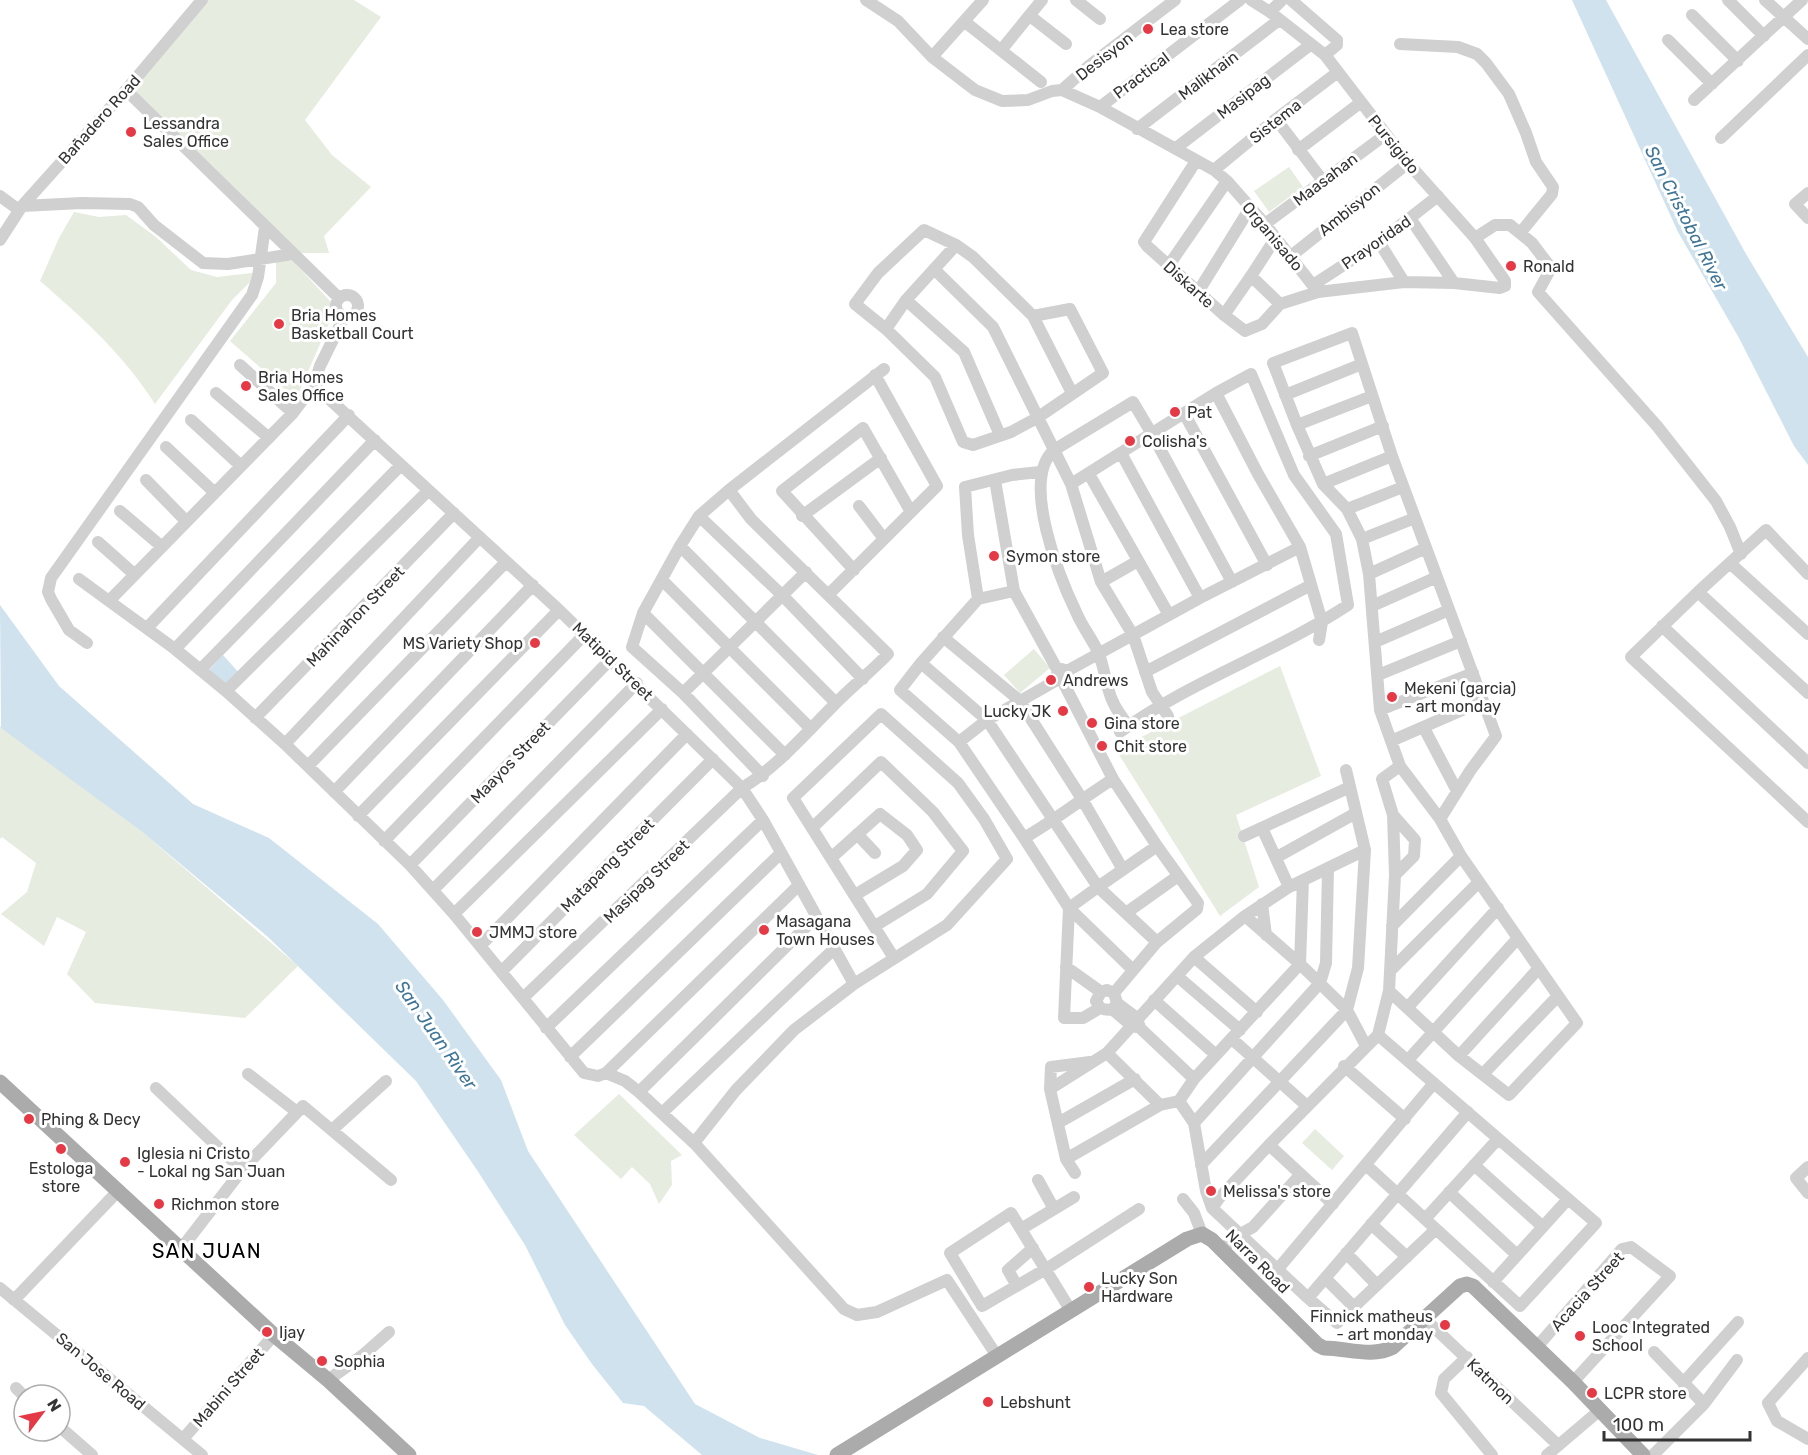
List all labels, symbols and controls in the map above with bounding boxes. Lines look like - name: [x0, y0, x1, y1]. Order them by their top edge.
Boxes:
- place label: Lea store: [1160, 20, 1229, 39]
- marker: Lea store: [1141, 22, 1155, 36]
- street label: Desisyon: [1072, 28, 1137, 85]
- street label: Malikhain: [1175, 47, 1242, 104]
- street label: Practical: [1109, 48, 1173, 103]
- street label: Masipag: [1213, 70, 1273, 123]
- street label: Bañadero Road: [54, 71, 144, 168]
- street label: Sistema: [1246, 95, 1305, 147]
- street label: Pursigido: [1364, 111, 1423, 178]
- place label: Lessandra Sales Office: [143, 114, 229, 151]
- marker: Lessandra Sales Office: [124, 125, 138, 139]
- water label: San Cristobal River: [1640, 142, 1733, 295]
- street label: Maasahan: [1289, 149, 1361, 210]
- street label: Ambisyon: [1315, 179, 1384, 240]
- street label: Organisado: [1238, 198, 1307, 275]
- street label: Prayoridad: [1338, 212, 1415, 273]
- street label: Diskarte: [1160, 257, 1218, 312]
- place label: Ronald: [1523, 257, 1575, 276]
- marker: Ronald: [1504, 259, 1518, 273]
- place label: Bria Homes Basketball Court: [291, 306, 414, 343]
- marker: Bria Homes Basketball Court: [272, 317, 286, 331]
- place label: Bria Homes Sales Office: [258, 368, 344, 405]
- marker: Bria Homes Sales Office: [239, 379, 253, 393]
- place label: Pat: [1187, 403, 1212, 422]
- marker: Pat: [1168, 405, 1182, 419]
- place label: Colisha's: [1142, 432, 1207, 451]
- marker: Colisha's: [1123, 434, 1137, 448]
- place label: Symon store: [1006, 547, 1100, 566]
- marker: Symon store: [987, 549, 1001, 563]
- street label: Mahinahon Street: [303, 562, 408, 671]
- street label: Matipid Street: [568, 618, 657, 705]
- place label: MS Variety Shop: [403, 634, 523, 653]
- marker: MS Variety Shop: [528, 636, 542, 650]
- place label: Andrews: [1063, 671, 1128, 690]
- marker: Andrews: [1044, 673, 1058, 687]
- place label: Mekeni (garcia) - art monday: [1404, 679, 1516, 716]
- marker: Mekeni (garcia) - art monday: [1385, 690, 1399, 704]
- place label: Lucky JK: [983, 702, 1051, 721]
- marker: Lucky JK: [1056, 704, 1070, 718]
- place label: Gina store: [1104, 714, 1180, 733]
- marker: Gina store: [1085, 716, 1099, 730]
- street label: Maayos Street: [467, 718, 554, 807]
- place label: Chit store: [1114, 737, 1187, 756]
- marker: Chit store: [1095, 739, 1109, 753]
- street label: Matapang Street: [557, 815, 658, 916]
- street label: Masipag Street: [600, 836, 693, 927]
- place label: Masagana Town Houses: [776, 912, 875, 949]
- place label: JMMJ store: [489, 923, 577, 942]
- marker: Masagana Town Houses: [757, 923, 771, 937]
- marker: JMMJ store: [470, 925, 484, 939]
- water label: San Juan River: [390, 976, 482, 1095]
- place label: Phing & Decy: [41, 1110, 141, 1129]
- marker: Phing & Decy: [22, 1112, 36, 1126]
- marker: Estologa store: [54, 1142, 68, 1156]
- place label: Iglesia ni Cristo - Lokal ng San Juan: [137, 1144, 285, 1181]
- marker: Iglesia ni Cristo - Lokal ng San Juan: [118, 1155, 132, 1169]
- place label: Estologa store: [29, 1159, 93, 1196]
- place label: Melissa's store: [1223, 1182, 1331, 1201]
- marker: Melissa's store: [1204, 1184, 1218, 1198]
- place label: Richmon store: [171, 1195, 279, 1214]
- marker: Richmon store: [152, 1197, 166, 1211]
- street label: Narra Road: [1222, 1225, 1294, 1297]
- district label: SAN JUAN: [152, 1239, 262, 1263]
- street label: Acacia Street: [1547, 1248, 1628, 1335]
- place label: Lucky Son Hardware: [1101, 1269, 1178, 1306]
- marker: Lucky Son Hardware: [1082, 1280, 1096, 1294]
- place label: Finnick matheus - art monday: [1310, 1307, 1433, 1344]
- marker: Finnick matheus - art monday: [1438, 1318, 1452, 1332]
- place label: Looc Integrated School: [1592, 1318, 1710, 1355]
- place label: Ijay: [279, 1323, 305, 1342]
- marker: Ijay: [260, 1325, 274, 1339]
- street label: San Jose Road: [52, 1329, 149, 1414]
- marker: Looc Integrated School: [1573, 1329, 1587, 1343]
- street label: Mabini Street: [189, 1344, 268, 1431]
- place label: Sophia: [334, 1352, 385, 1371]
- marker: Sophia: [315, 1354, 329, 1368]
- street label: Katmon: [1463, 1355, 1518, 1408]
- north arrow: [12, 1383, 72, 1443]
- place label: LCPR store: [1604, 1384, 1687, 1403]
- marker: LCPR store: [1585, 1386, 1599, 1400]
- place label: Lebshunt: [1000, 1393, 1071, 1412]
- text: N: [43, 1395, 65, 1415]
- marker: Lebshunt: [981, 1395, 995, 1409]
- scale bar: [1604, 1404, 1750, 1442]
- text: 100 m: [1613, 1414, 1664, 1436]

